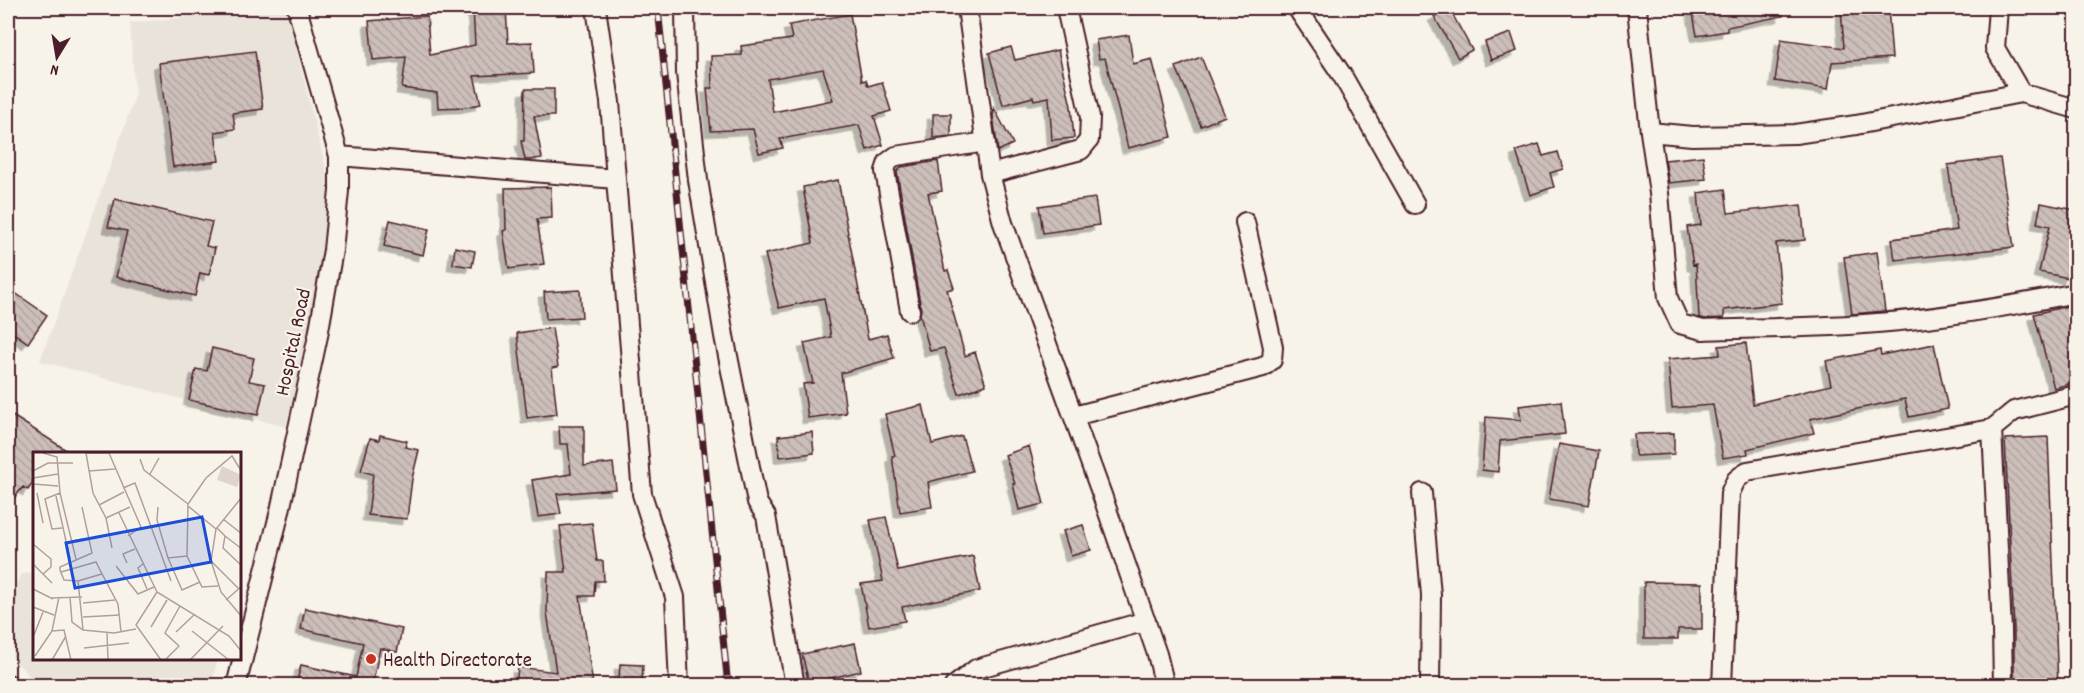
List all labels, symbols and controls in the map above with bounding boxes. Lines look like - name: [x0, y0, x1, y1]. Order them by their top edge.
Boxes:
- north arrow: [27, 27, 87, 87]
- text: N: [48, 57, 61, 81]
- street label: Hospital Road: [269, 286, 321, 399]
- inset map: [33, 452, 242, 660]
- place label: Health Directorate: [383, 647, 532, 677]
- marker: Health Directorate: [364, 652, 378, 666]

